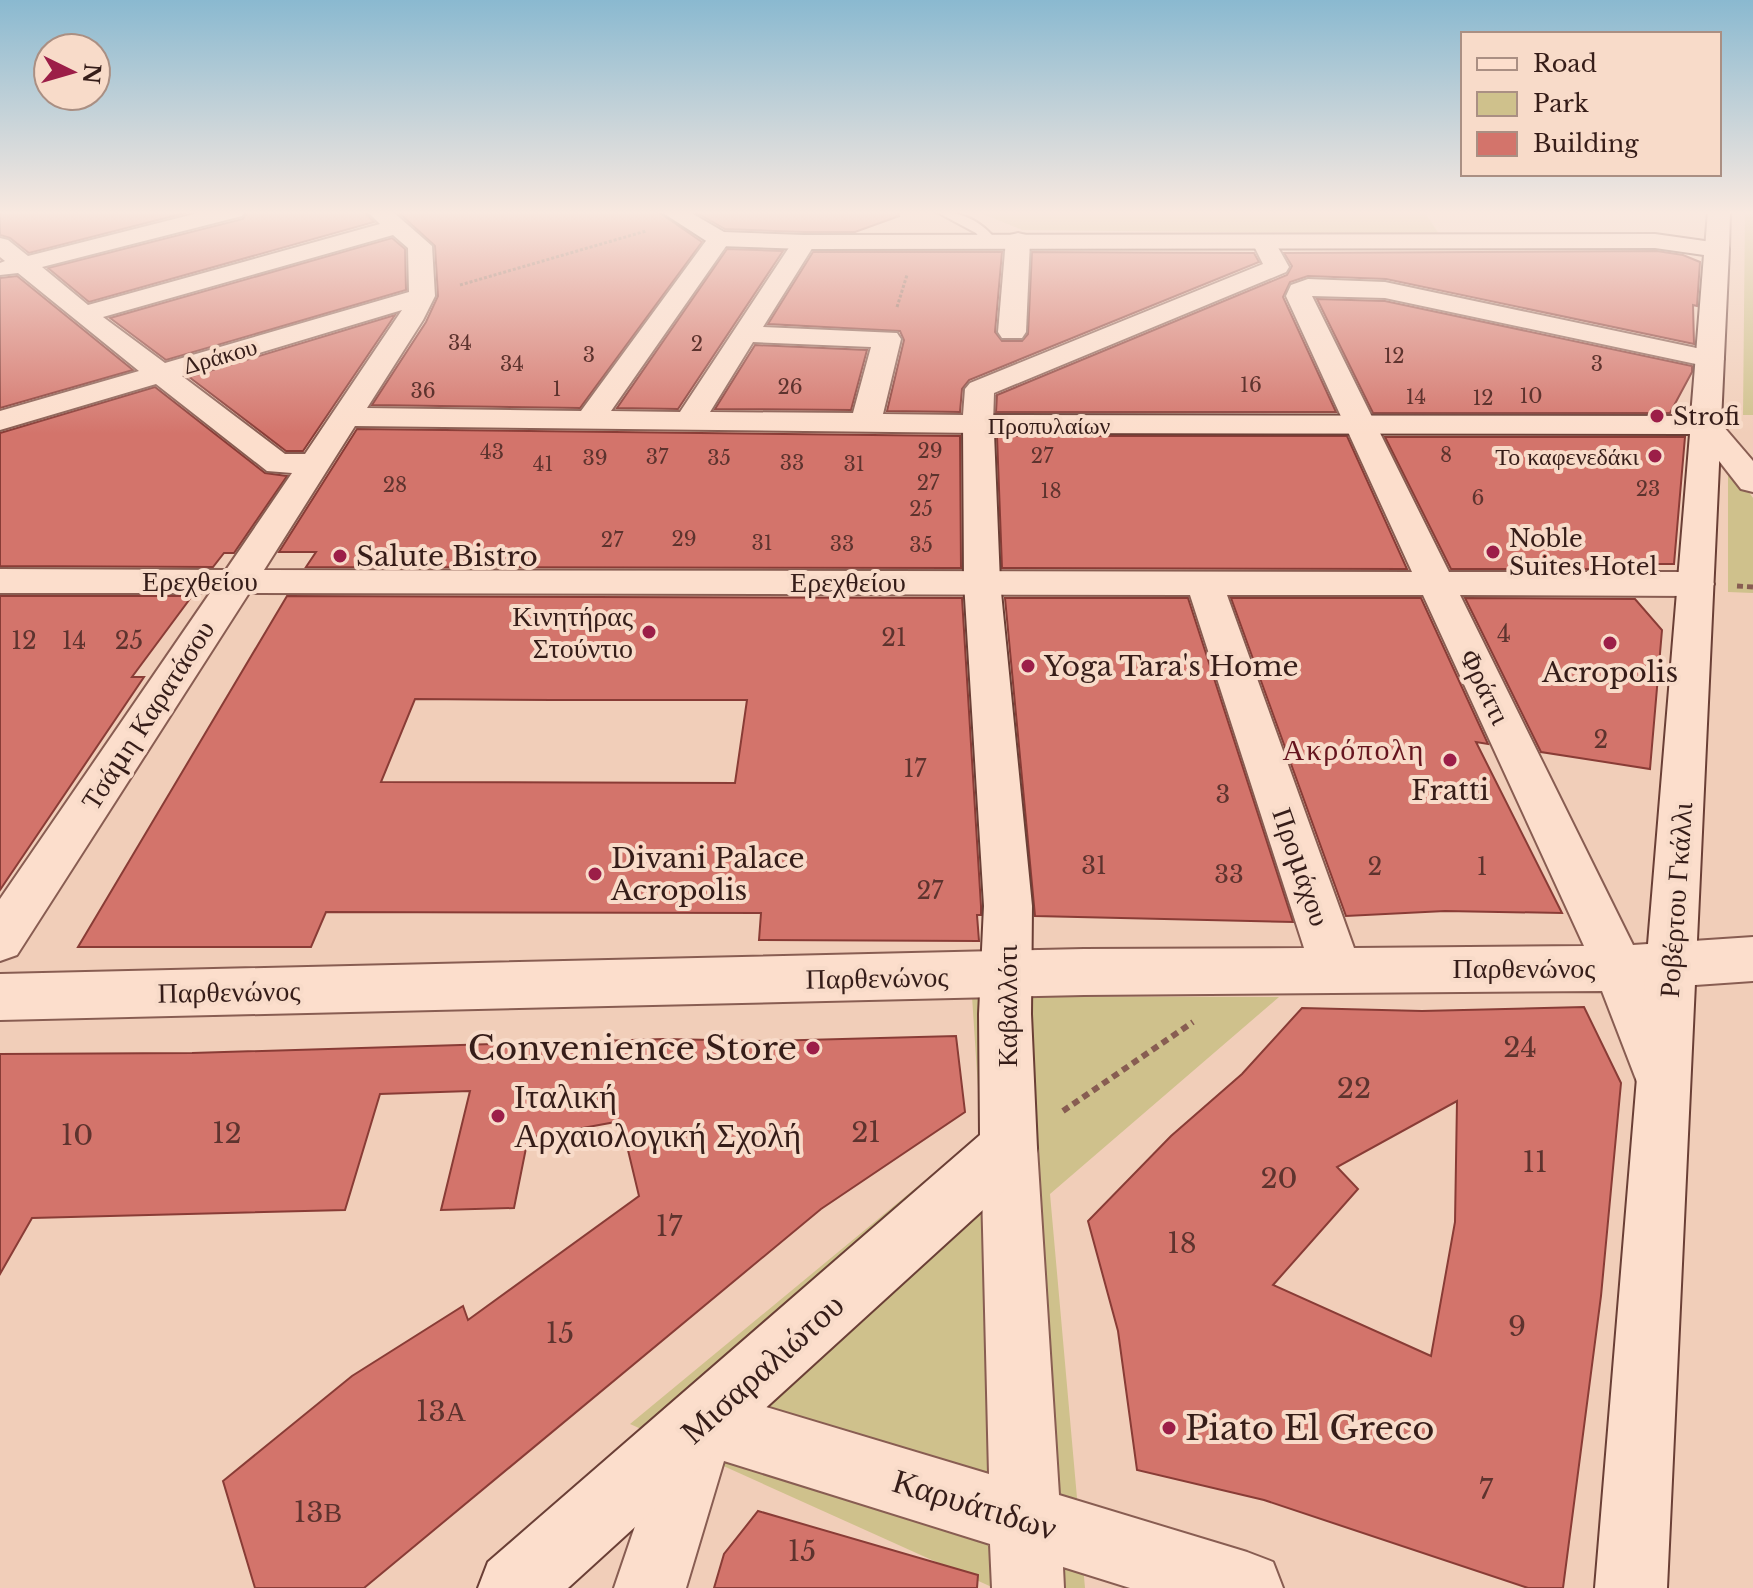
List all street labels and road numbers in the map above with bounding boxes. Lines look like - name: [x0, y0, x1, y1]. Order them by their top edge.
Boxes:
- street label: Δράκου: [180, 332, 260, 380]
- street label: Προπυλαίων: [988, 411, 1110, 440]
- street label: Ερεχθείου: [142, 564, 258, 599]
- street label: Ερεχθείου: [790, 565, 906, 600]
- street label: Τσάμη Καρατάσου: [74, 614, 222, 816]
- street label: Φράττι: [1452, 644, 1518, 731]
- street label: Ροβέρτου Γκάλλι: [1652, 801, 1700, 999]
- street label: Προμάχου: [1264, 803, 1338, 931]
- street label: Καβαλλότι: [990, 944, 1025, 1067]
- street label: Παρθενώνος: [1453, 951, 1595, 986]
- street label: Παρθενώνος: [805, 959, 949, 997]
- street label: Παρθενώνος: [157, 973, 301, 1011]
- street label: Μισαραλιώτου: [672, 1284, 852, 1452]
- street label: Καρυάτιδων: [888, 1459, 1062, 1549]

